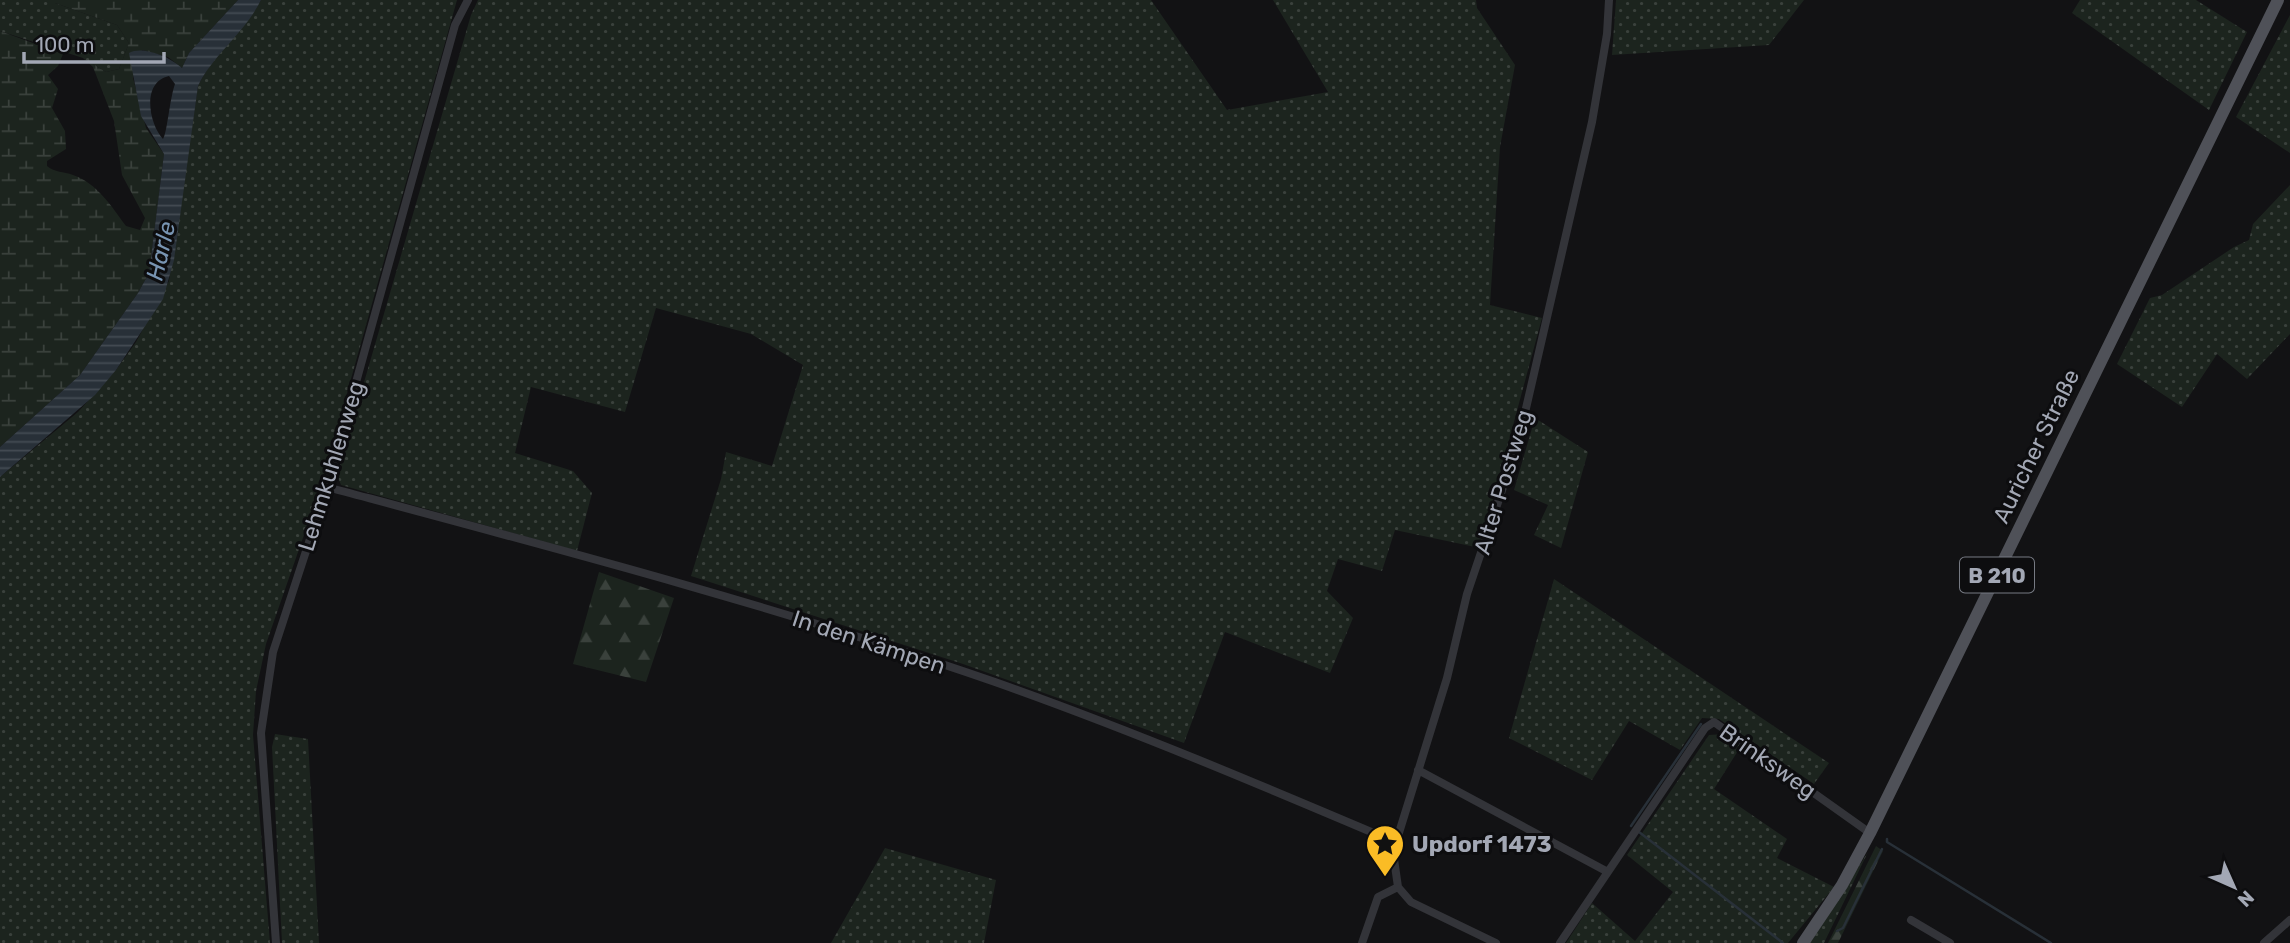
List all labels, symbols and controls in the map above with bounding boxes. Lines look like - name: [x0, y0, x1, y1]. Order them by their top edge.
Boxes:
- scale bar: [24, 21, 164, 65]
- text: 100 m: [35, 32, 94, 57]
- water label: Harle: [141, 219, 181, 283]
- street label: Auricher Straße: [1987, 364, 2085, 528]
- street label: Lehmkuhlenweg: [292, 377, 370, 555]
- street label: Alter Postweg: [1468, 406, 1538, 558]
- road number: B 210: [1960, 558, 2034, 592]
- street label: In den Kämpen: [789, 604, 949, 680]
- street label: Brinksweg: [1714, 718, 1822, 804]
- place icon: Updorf 1473: [1364, 823, 1406, 878]
- place label: Updorf 1473: [1412, 830, 1552, 858]
- north arrow: [2199, 852, 2269, 922]
- text: N: [2233, 886, 2259, 912]

